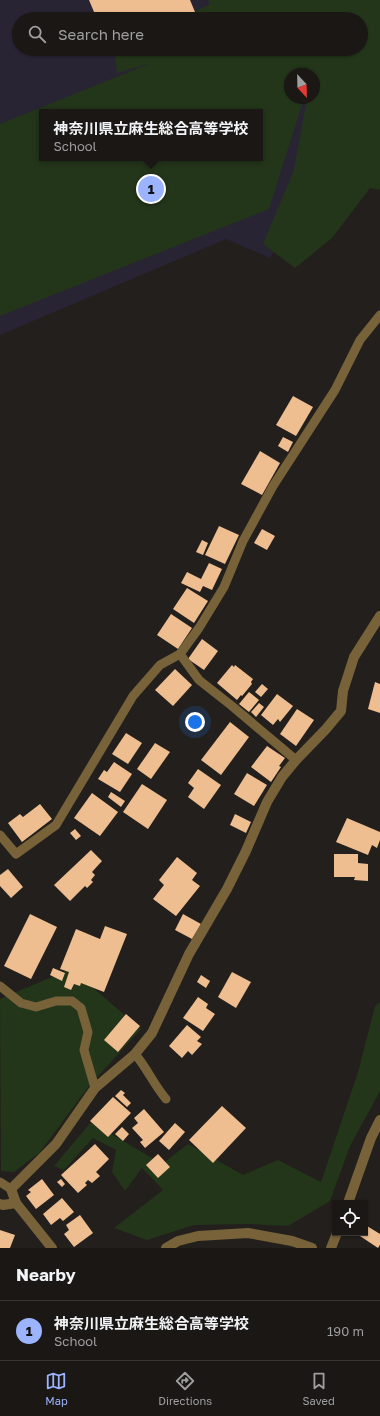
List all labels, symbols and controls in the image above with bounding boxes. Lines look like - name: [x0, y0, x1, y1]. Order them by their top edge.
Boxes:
- search box: [12, 12, 368, 56]
- icon: search: [26, 23, 48, 45]
- text: Search here: [58, 25, 144, 43]
- north arrow: [284, 68, 320, 104]
- popup: [39, 109, 263, 161]
- text: 神奈川県立麻生総合高等学校: [53, 119, 249, 137]
- text: School: [53, 138, 97, 154]
- pin: 1: [138, 174, 164, 204]
- your location: [185, 712, 205, 732]
- map controls: [332, 1200, 368, 1236]
- button: locate: [332, 1200, 368, 1236]
- text: Nearby: [16, 1264, 76, 1285]
- text: 神奈川県立麻生総合高等学校: [54, 1314, 249, 1332]
- text: 1: [26, 1323, 32, 1339]
- text: 190 m: [327, 1323, 364, 1339]
- text: School: [54, 1333, 97, 1349]
- tab: Map: [45, 1370, 68, 1407]
- tab: Directions: [158, 1370, 212, 1407]
- tab: Saved: [303, 1370, 335, 1407]

